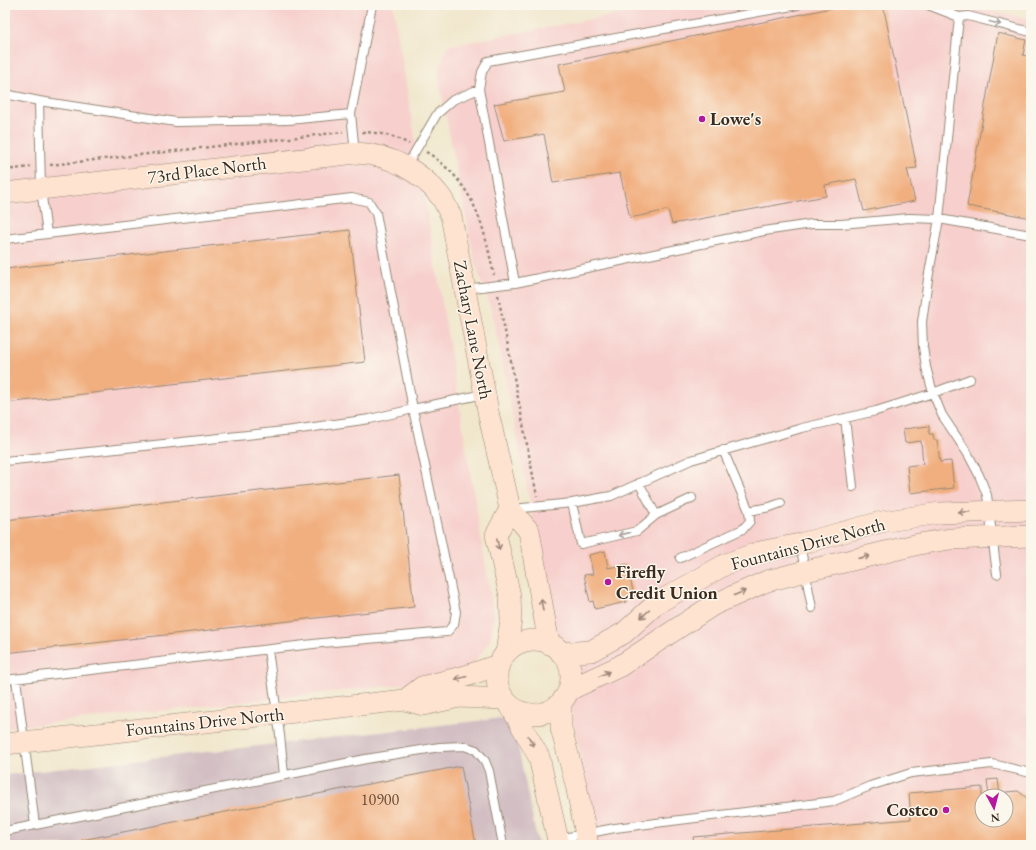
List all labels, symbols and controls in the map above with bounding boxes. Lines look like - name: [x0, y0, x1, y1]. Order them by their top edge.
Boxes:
- one-way arrow: [988, 20, 1001, 27]
- place label: Lowe's: [710, 107, 761, 130]
- marker: Lowe's: [697, 114, 707, 124]
- street label: 73rd Place North: [146, 151, 267, 188]
- street label: Zachary Lane North: [449, 258, 498, 401]
- one-way arrow: [958, 508, 971, 516]
- street label: Fountains Drive North: [728, 512, 888, 575]
- one-way arrow: [617, 530, 630, 538]
- one-way arrow: [495, 538, 503, 551]
- one-way arrow: [857, 552, 870, 560]
- place label: Firefly Credit Union: [616, 560, 718, 604]
- marker: Firefly Credit Union: [603, 577, 613, 587]
- one-way arrow: [733, 589, 745, 597]
- one-way arrow: [538, 599, 546, 612]
- one-way arrow: [640, 609, 650, 619]
- one-way arrow: [598, 670, 610, 677]
- one-way arrow: [455, 674, 468, 682]
- street label: Fountains Drive North: [125, 702, 285, 741]
- one-way arrow: [527, 735, 535, 747]
- north arrow: [974, 788, 1014, 828]
- house number: 10900: [361, 789, 400, 810]
- place label: Costco: [887, 798, 938, 821]
- marker: Costco: [941, 805, 951, 815]
- text: N: [990, 810, 1000, 825]

